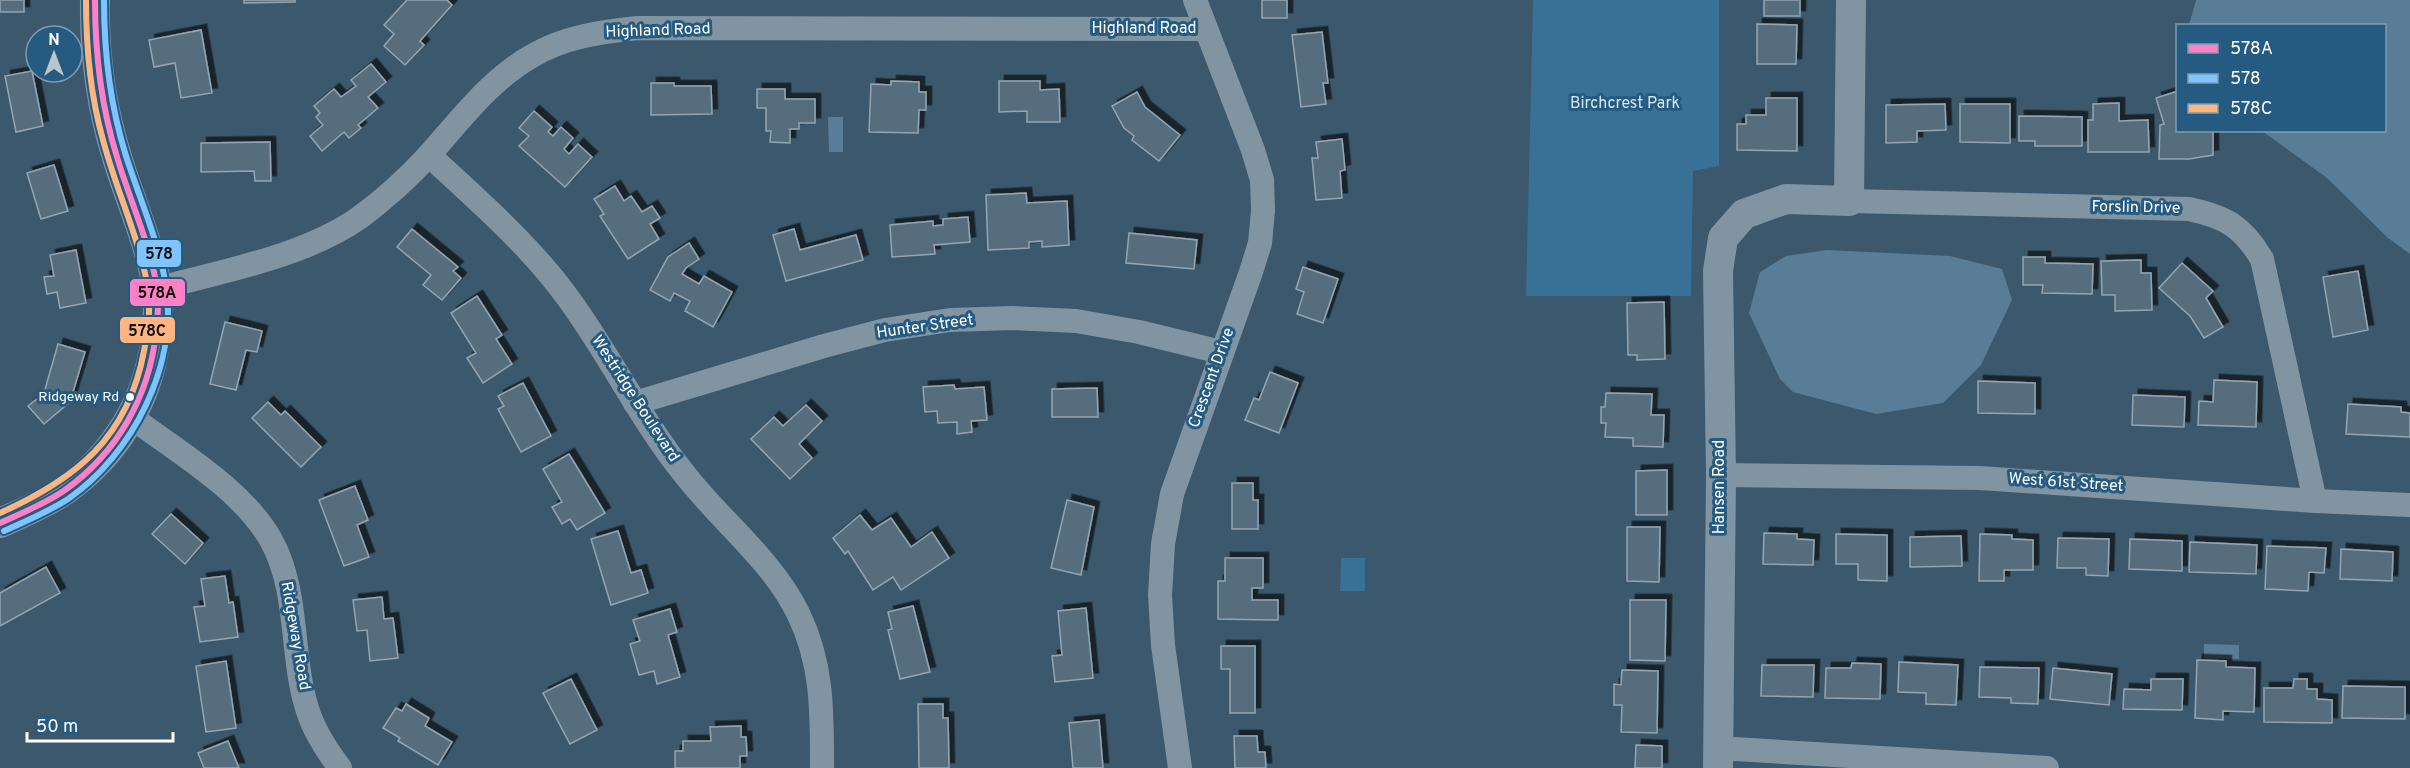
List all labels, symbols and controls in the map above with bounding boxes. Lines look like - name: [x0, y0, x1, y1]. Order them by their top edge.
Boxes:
- street label: Highland Road: [605, 19, 711, 43]
- street label: Highland Road: [1091, 19, 1197, 39]
- north arrow: [24, 24, 84, 84]
- legend: [2176, 24, 2386, 132]
- text: N: [48, 31, 60, 51]
- text: 578A: [2230, 38, 2273, 61]
- text: 578: [2230, 68, 2261, 91]
- park label: Birchcrest Park: [1570, 94, 1680, 114]
- text: 578C: [2230, 98, 2272, 121]
- street label: Forslin Drive: [2091, 197, 2181, 219]
- line badge: 578: [136, 239, 182, 268]
- text: 578: [145, 245, 173, 265]
- line badge: 578A: [129, 278, 186, 307]
- text: 578A: [137, 284, 177, 304]
- street label: Hunter Street: [875, 310, 975, 344]
- line badge: 578C: [119, 316, 176, 344]
- text: 578C: [128, 322, 166, 342]
- street label: Crescent Drive: [1185, 325, 1239, 431]
- street label: Westridge Boulevard: [587, 332, 683, 466]
- place label: Ridgeway Rd: [38, 389, 119, 406]
- marker: Ridgeway Rd: [124, 391, 136, 403]
- street label: Hansen Road: [1710, 440, 1730, 534]
- street label: West 61st Street: [2008, 469, 2124, 497]
- street label: Ridgeway Road: [276, 580, 314, 692]
- scale bar: [27, 705, 172, 743]
- text: 50 m: [36, 716, 78, 739]

